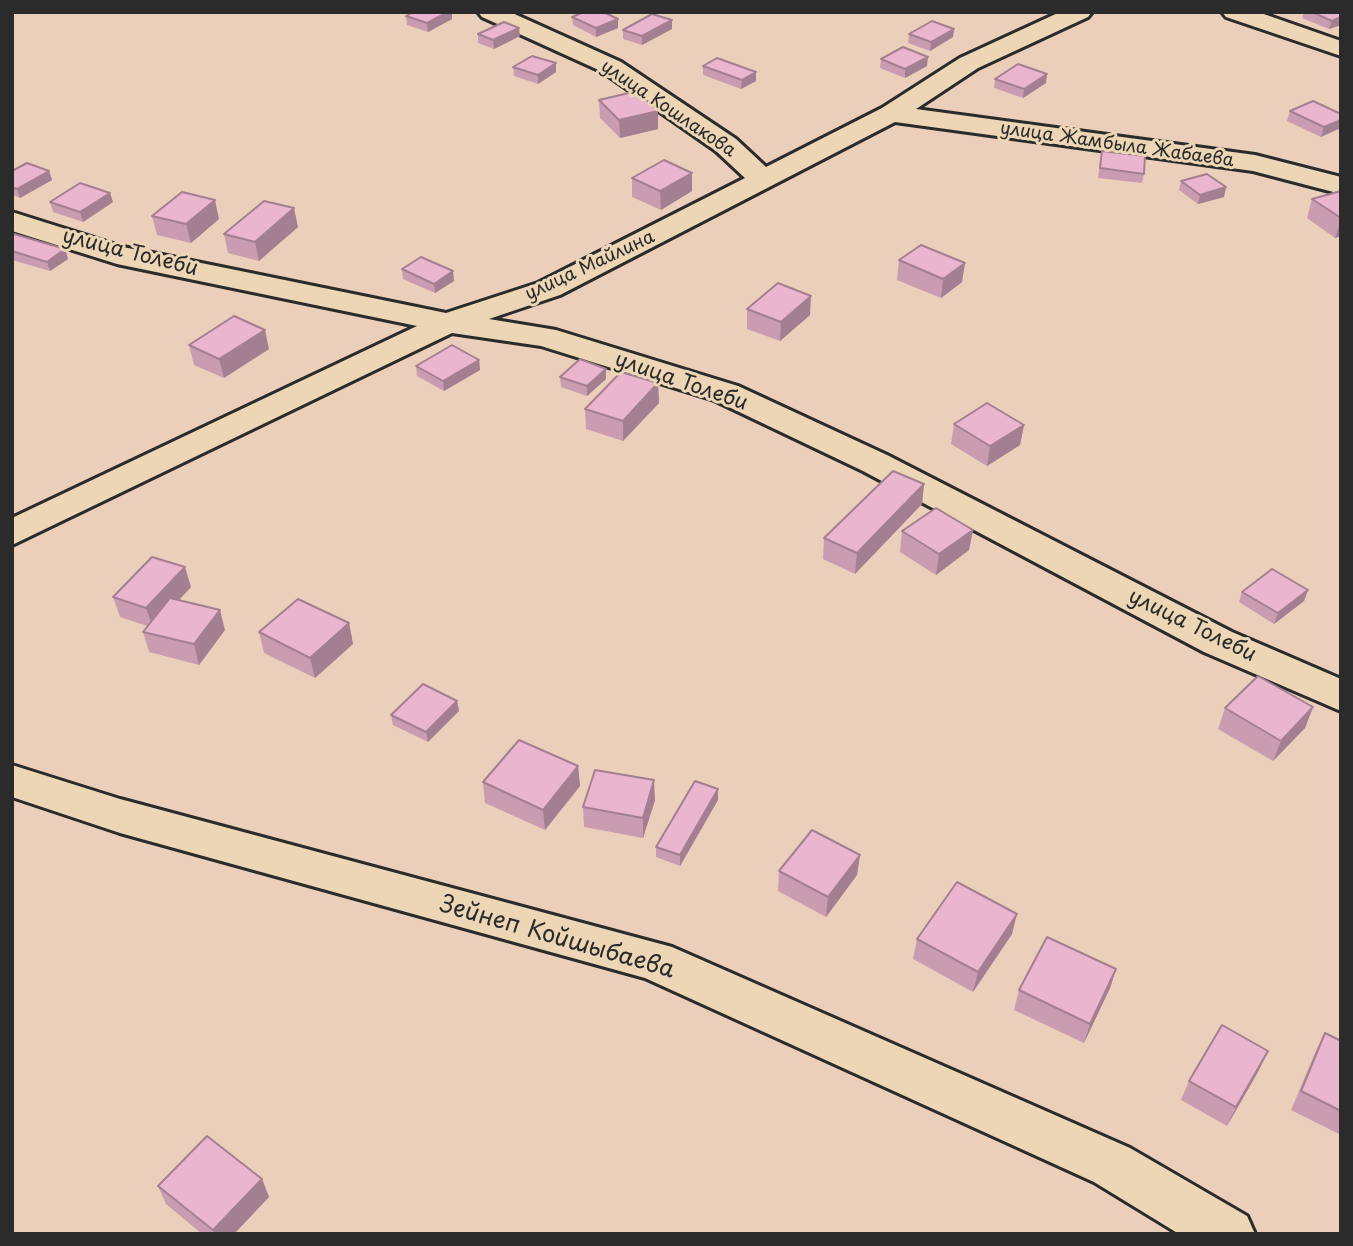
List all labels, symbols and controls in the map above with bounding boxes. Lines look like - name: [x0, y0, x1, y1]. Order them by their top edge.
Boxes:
- street label: улица Кошлакова: [596, 56, 740, 162]
- street label: улица Жамбыла Жабаева: [999, 118, 1235, 172]
- street label: улица Толеби: [60, 224, 200, 282]
- street label: улица Майлина: [522, 227, 658, 305]
- street label: улица Толеби: [611, 347, 751, 417]
- street label: улица Толеби: [1124, 584, 1260, 668]
- street label: Зейнеп Койшыбаева: [436, 891, 678, 985]

